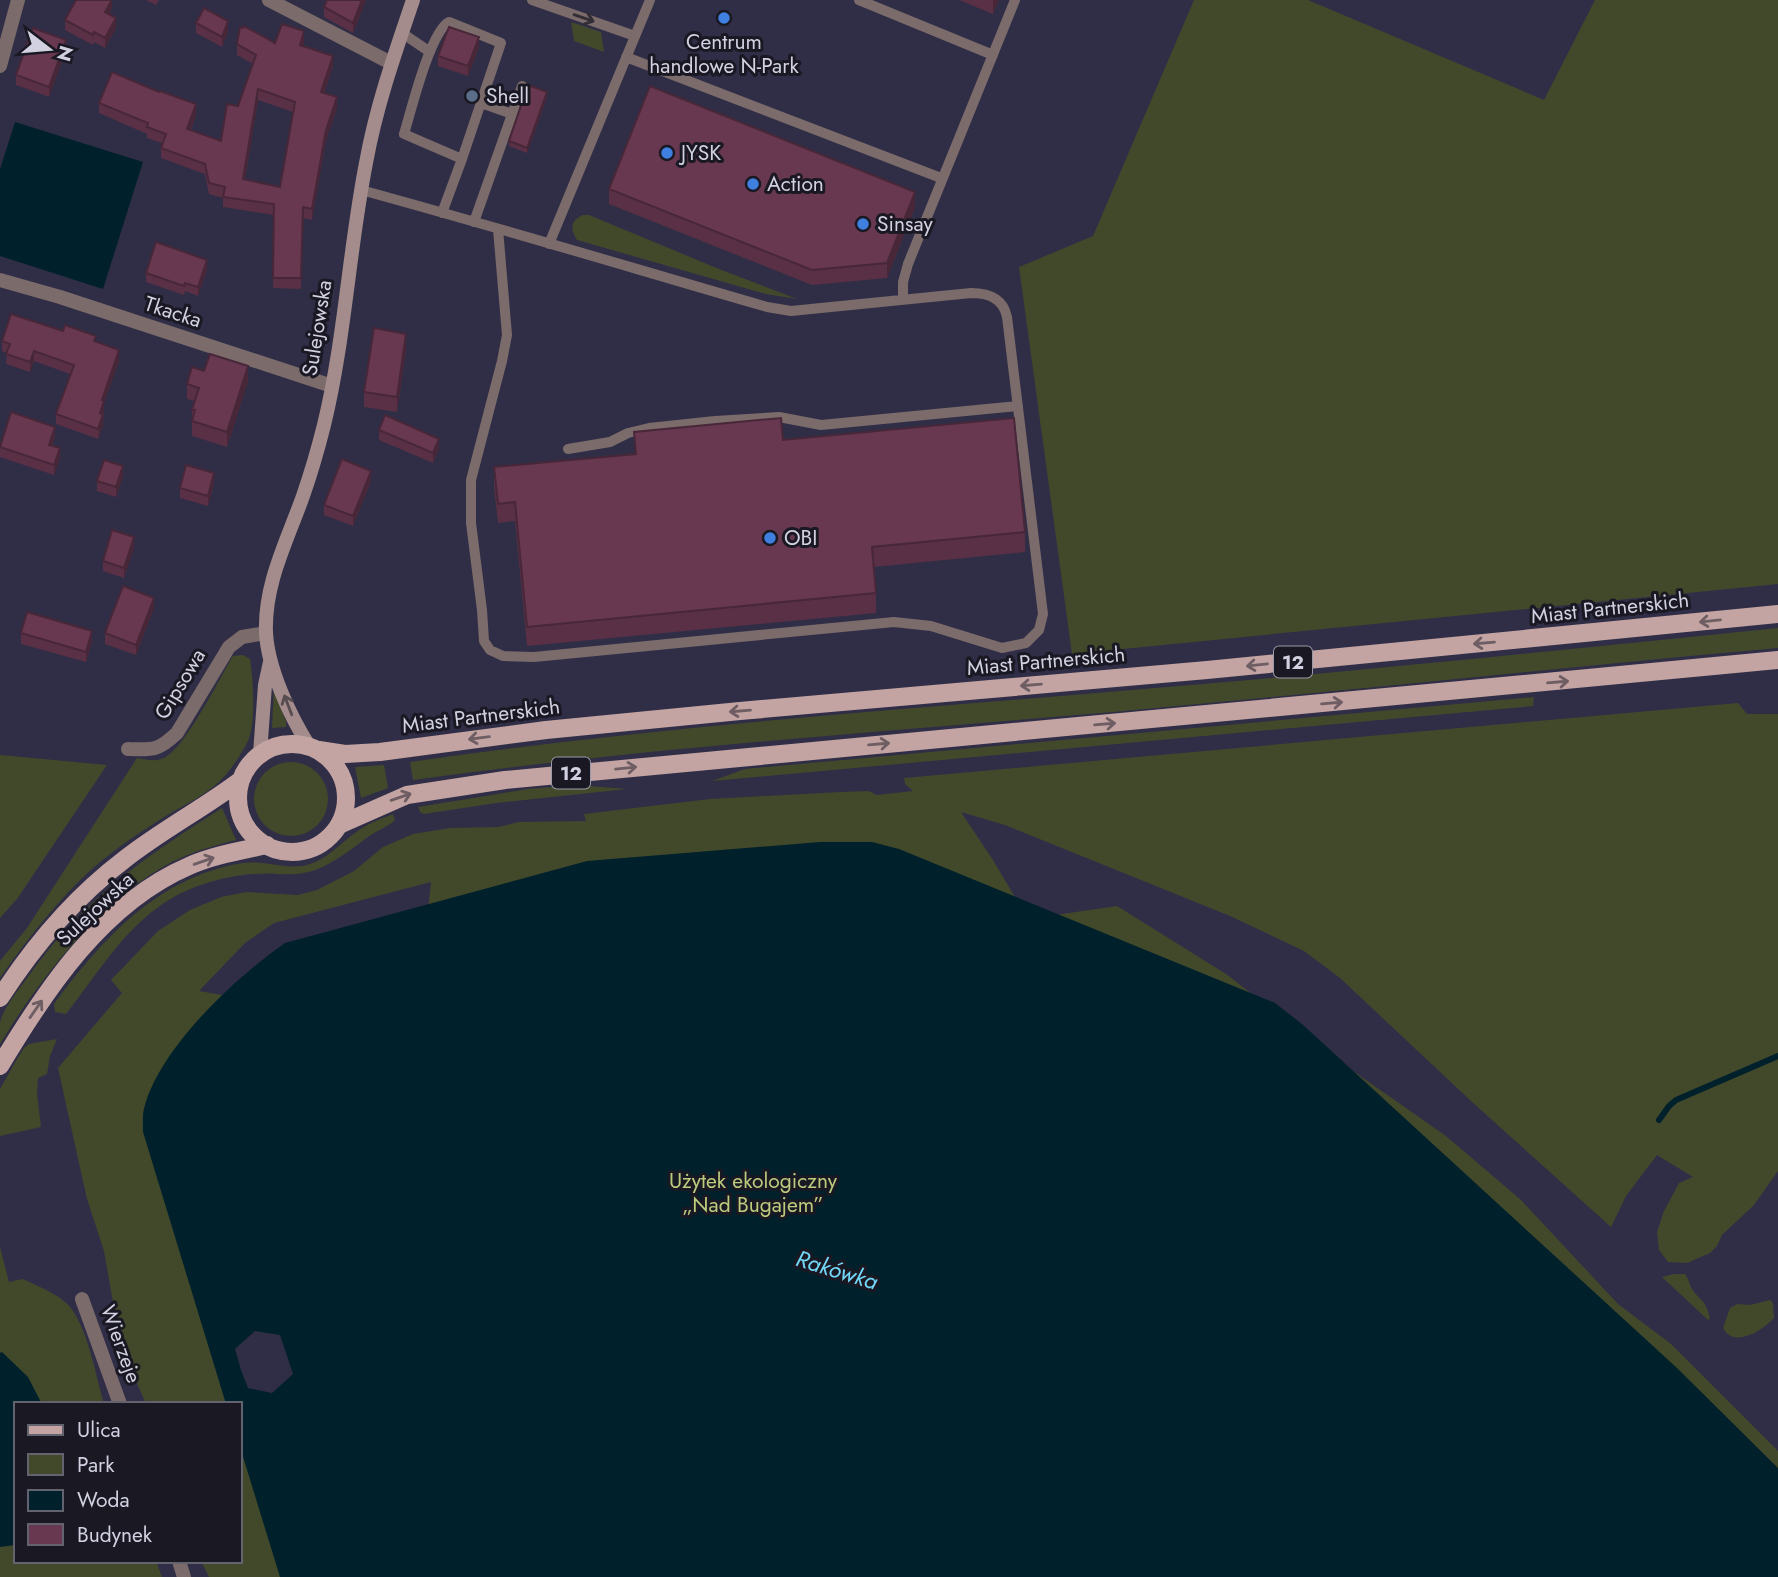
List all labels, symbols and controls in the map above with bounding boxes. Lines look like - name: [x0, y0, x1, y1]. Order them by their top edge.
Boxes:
- marker: Centrum handlowe N-Park: [716, 10, 732, 26]
- one-way arrow: [572, 13, 594, 25]
- north arrow: [14, 14, 84, 84]
- place label: Centrum handlowe N-Park: [649, 27, 799, 81]
- text: N: [50, 43, 80, 65]
- place label: Shell: [486, 81, 529, 111]
- marker: Shell: [464, 88, 480, 104]
- place label: JYSK: [678, 138, 721, 168]
- marker: JYSK: [659, 145, 675, 161]
- place label: Action: [767, 169, 824, 199]
- marker: Action: [745, 176, 761, 192]
- place label: Sinsay: [877, 209, 933, 239]
- marker: Sinsay: [855, 216, 871, 232]
- street label: Sulejowska: [295, 278, 339, 378]
- street label: Tkacka: [141, 289, 205, 335]
- place label: OBI: [784, 523, 817, 553]
- marker: OBI: [762, 530, 778, 546]
- street label: Miast Partnerskich: [1529, 585, 1691, 631]
- one-way arrow: [1699, 615, 1722, 628]
- one-way arrow: [1473, 637, 1496, 650]
- street label: Miast Partnerskich: [966, 639, 1126, 683]
- street label: Gipsowa: [147, 643, 213, 725]
- road number: 12: [1274, 646, 1312, 678]
- one-way arrow: [1246, 659, 1269, 672]
- one-way arrow: [1546, 675, 1569, 688]
- one-way arrow: [1020, 679, 1042, 692]
- street label: Miast Partnerskich: [400, 691, 562, 741]
- one-way arrow: [280, 695, 293, 717]
- one-way arrow: [1320, 696, 1343, 709]
- one-way arrow: [729, 705, 752, 718]
- one-way arrow: [1093, 717, 1116, 730]
- one-way arrow: [468, 732, 490, 745]
- one-way arrow: [867, 737, 889, 750]
- road number: 12: [552, 758, 590, 788]
- one-way arrow: [615, 761, 637, 774]
- one-way arrow: [390, 790, 412, 803]
- one-way arrow: [193, 854, 215, 866]
- street label: Sulejowska: [49, 865, 141, 953]
- one-way arrow: [29, 1000, 44, 1019]
- park label: Użytek ekologiczny „Nad Bugajem”: [669, 1166, 838, 1220]
- water label: Rakówka: [792, 1241, 883, 1299]
- street label: Wierzeje: [93, 1301, 149, 1387]
- legend: [14, 1402, 242, 1563]
- text: Ulica: [77, 1415, 121, 1445]
- text: Park: [77, 1450, 115, 1480]
- text: Woda: [77, 1485, 130, 1515]
- text: Budynek: [77, 1520, 153, 1550]

